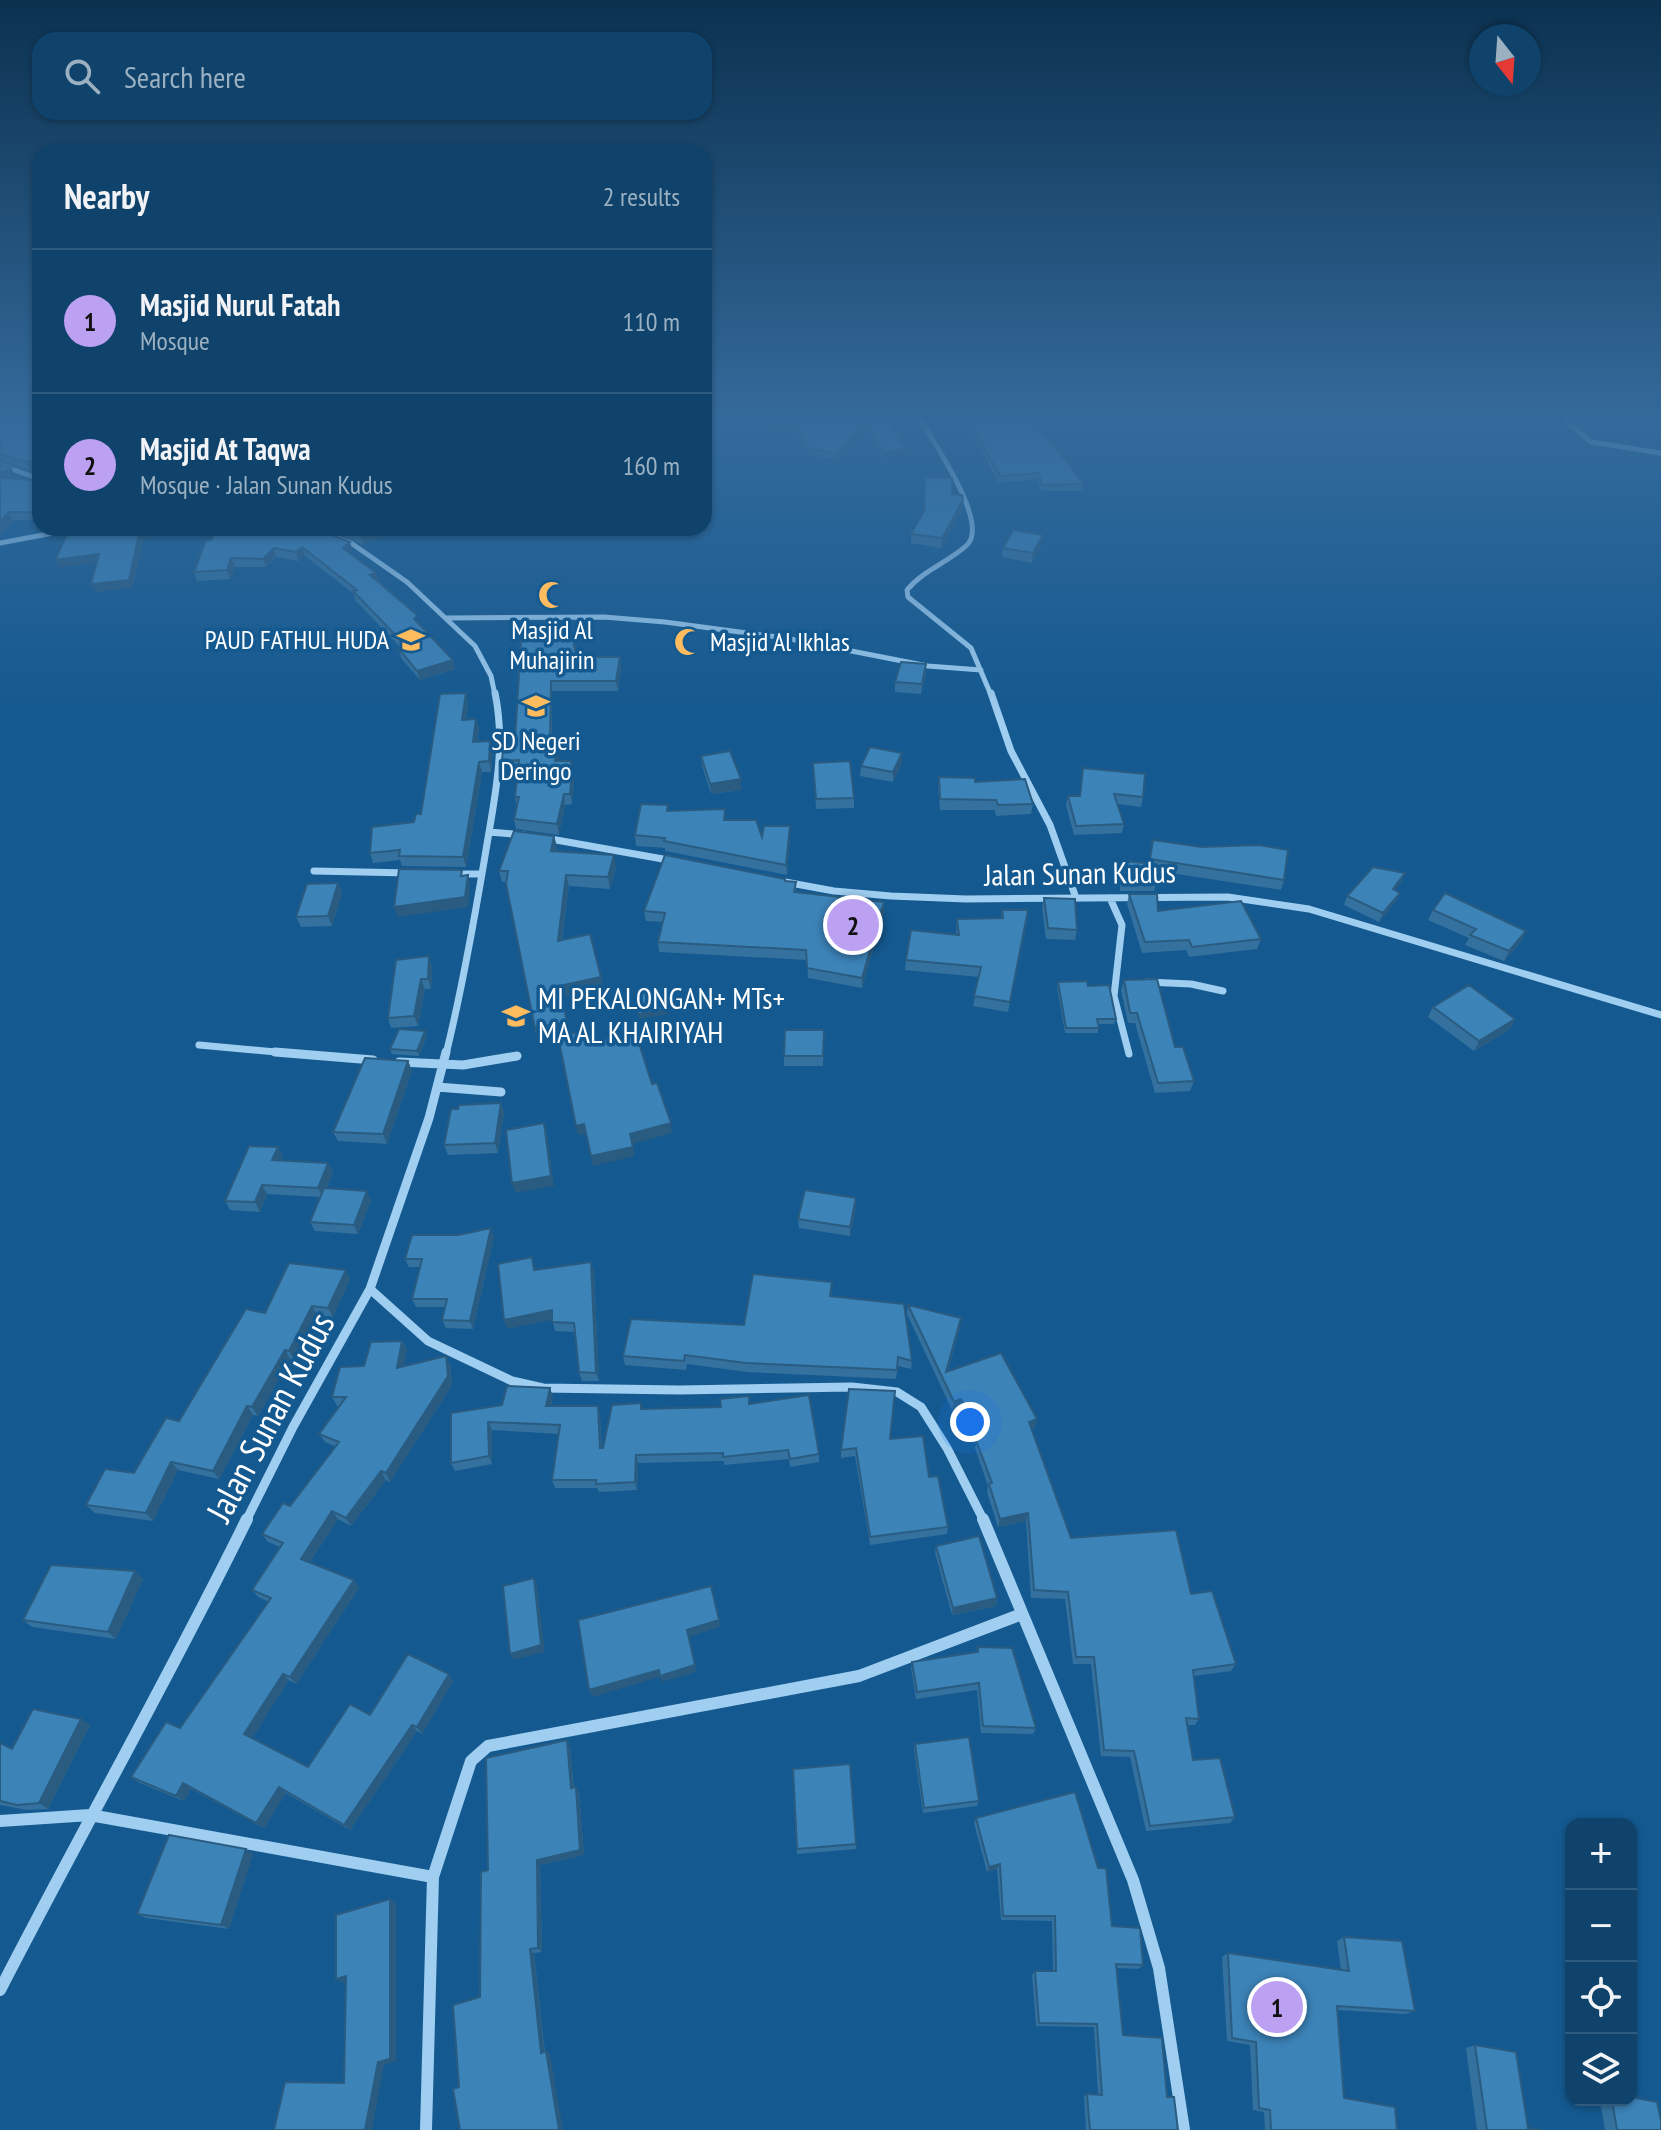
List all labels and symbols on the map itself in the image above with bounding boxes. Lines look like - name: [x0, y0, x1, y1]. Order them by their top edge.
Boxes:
- north arrow: [1469, 24, 1541, 96]
- mosque icon: Masjid Al Muhajirin: [537, 580, 567, 610]
- place label: Masjid Al Muhajirin: [509, 613, 595, 676]
- place label: PAUD FATHUL HUDA: [205, 623, 390, 656]
- school or university icon: PAUD FATHUL HUDA: [396, 625, 426, 655]
- place label: Masjid Al Ikhlas: [710, 625, 850, 658]
- mosque icon: Masjid Al Ikhlas: [673, 627, 703, 657]
- school or university icon: SD Negeri Deringo: [521, 691, 551, 721]
- place label: SD Negeri Deringo: [491, 724, 581, 787]
- street label: Jalan Sunan Kudus: [983, 851, 1176, 894]
- pin: 2: [827, 895, 879, 955]
- place label: MI PEKALONGAN+ MTs+ MA AL KHAIRIYAH: [538, 978, 785, 1051]
- school or university icon: MI PEKALONGAN+ MTs+ MA AL KHAIRIYAH: [501, 1001, 531, 1031]
- street label: Jalan Sunan Kudus: [194, 1304, 344, 1530]
- your location: [950, 1402, 990, 1442]
- pin: 1: [1251, 1977, 1303, 2037]

